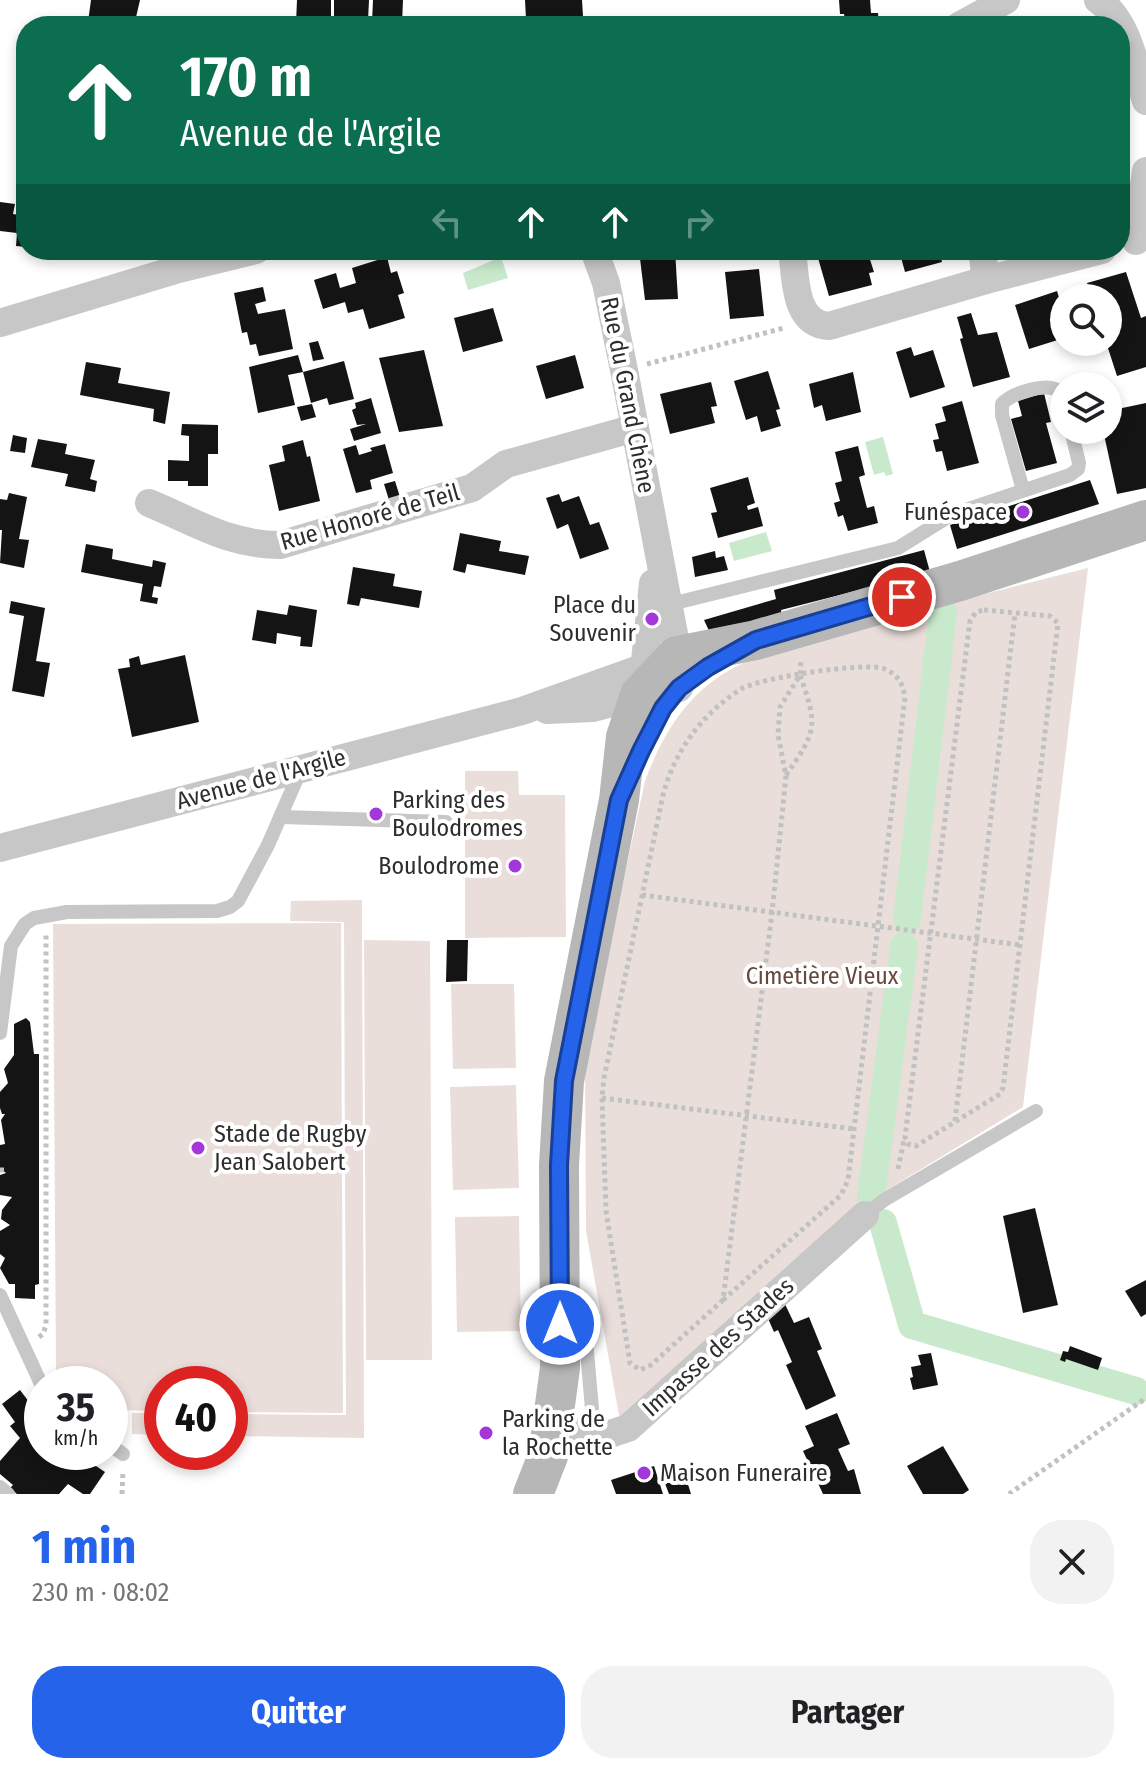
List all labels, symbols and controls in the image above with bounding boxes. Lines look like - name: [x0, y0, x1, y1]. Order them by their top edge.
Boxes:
- text: 170 m: [180, 44, 312, 111]
- icon: ahead: [48, 48, 152, 152]
- text: Avenue de l'Argile: [180, 112, 441, 156]
- icon: left: [425, 200, 469, 244]
- icon: ahead: [509, 200, 553, 244]
- icon: ahead: [593, 200, 637, 244]
- icon: right: [677, 200, 721, 244]
- map controls: [1050, 284, 1122, 444]
- button: search: [1050, 284, 1122, 356]
- street label: Rue du Grand Chêne: [595, 294, 661, 496]
- button: layers: [1050, 372, 1122, 444]
- street label: Rue Honoré de Teil: [277, 478, 463, 556]
- place label: Funéspace: [904, 498, 1007, 526]
- marker: Funéspace: [1014, 503, 1032, 521]
- pin: [868, 563, 936, 631]
- icon: arrive: [880, 575, 924, 619]
- place label: Place du Souvenir: [549, 591, 637, 647]
- marker: Place du Souvenir: [643, 610, 661, 628]
- street label: Avenue de l'Argile: [173, 743, 349, 815]
- place label: Parking des Boulodromes: [392, 786, 523, 842]
- marker: Parking des Boulodromes: [367, 805, 385, 823]
- place label: Boulodrome: [378, 852, 499, 880]
- marker: Boulodrome: [506, 857, 524, 875]
- park label: Cimetière Vieux: [746, 962, 899, 990]
- place label: Stade de Rugby Jean Salobert: [214, 1120, 367, 1176]
- marker: Stade de Rugby Jean Salobert: [189, 1139, 207, 1157]
- street label: Impasse des Stades: [637, 1272, 799, 1422]
- position arrow: [518, 1282, 602, 1366]
- speed limit sign: 40: [144, 1366, 248, 1470]
- text: 35: [57, 1384, 95, 1432]
- place label: Parking de la Rochette: [502, 1405, 613, 1461]
- marker: Parking de la Rochette: [477, 1424, 495, 1442]
- text: km/h: [54, 1426, 98, 1450]
- place label: Maison Funeraire: [660, 1459, 828, 1487]
- marker: Maison Funeraire: [635, 1464, 653, 1482]
- text: 1 min: [32, 1518, 137, 1576]
- button: close: [1030, 1520, 1114, 1604]
- text: 230 m · 08:02: [32, 1577, 169, 1608]
- button: Quitter: [32, 1666, 565, 1758]
- button: Partager: [581, 1666, 1114, 1758]

